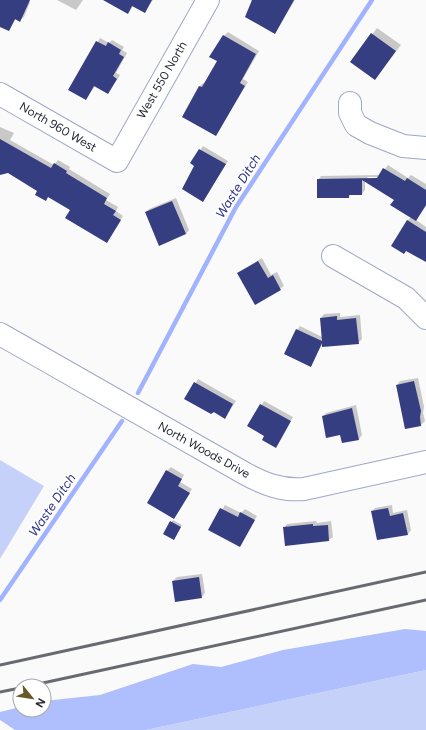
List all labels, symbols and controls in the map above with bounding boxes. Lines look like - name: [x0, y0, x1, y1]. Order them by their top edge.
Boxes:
- street label: West 550 North: [134, 39, 190, 121]
- street label: North 960 West: [17, 99, 99, 155]
- water label: Waste Ditch: [212, 151, 264, 221]
- street label: North Woods Drive: [156, 419, 253, 481]
- water label: Waste Ditch: [26, 471, 78, 539]
- north arrow: [12, 678, 52, 718]
- text: N: [32, 696, 48, 710]

